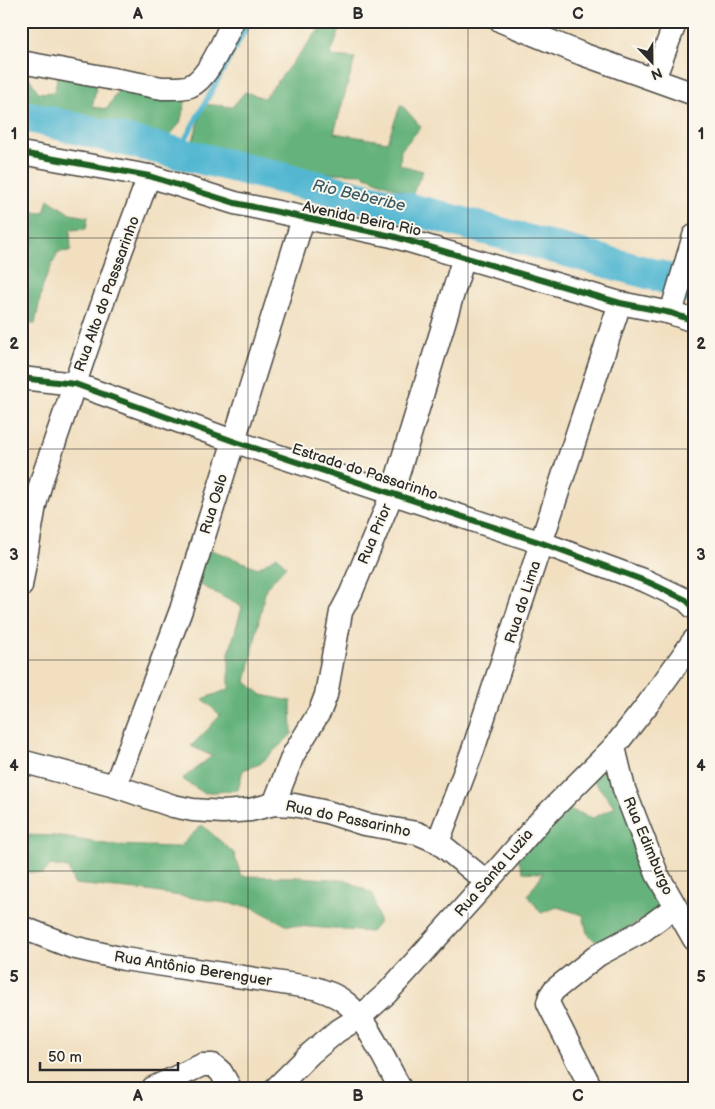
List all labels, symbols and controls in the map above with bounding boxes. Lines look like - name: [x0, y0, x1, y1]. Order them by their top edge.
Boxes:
- text: A: [132, 5, 143, 24]
- text: B: [352, 5, 364, 24]
- text: C: [572, 5, 584, 24]
- north arrow: [628, 38, 678, 88]
- text: N: [649, 64, 665, 83]
- text: 1: [11, 125, 17, 144]
- text: 1: [698, 125, 704, 144]
- water label: Rio Beberibe: [311, 176, 407, 216]
- street label: Avenida Beira Rio: [301, 197, 423, 241]
- street label: Rua Alto do Passsarinho: [70, 214, 144, 374]
- text: 2: [9, 335, 19, 354]
- text: 2: [696, 335, 706, 354]
- street label: Estrada do Passarinho: [289, 439, 441, 505]
- street label: Rua Oslo: [196, 471, 232, 537]
- street label: Rua Prior: [354, 500, 396, 567]
- text: 3: [9, 546, 19, 565]
- text: 3: [696, 546, 706, 565]
- street label: Rua do Lima: [501, 558, 545, 646]
- text: 4: [9, 757, 19, 776]
- text: 4: [696, 757, 706, 776]
- street label: Rua Edimburgo: [619, 794, 677, 898]
- street label: Rua do Passarinho: [284, 796, 412, 842]
- street label: Rua Santa Luzia: [451, 825, 537, 921]
- street label: Rua Antônio Berenguer: [113, 947, 274, 991]
- text: 5: [9, 968, 19, 987]
- text: 5: [696, 968, 706, 987]
- scale bar: [40, 1039, 178, 1071]
- text: 50 m: [48, 1048, 82, 1067]
- text: A: [132, 1087, 143, 1106]
- text: B: [352, 1087, 364, 1106]
- text: C: [572, 1087, 584, 1106]

